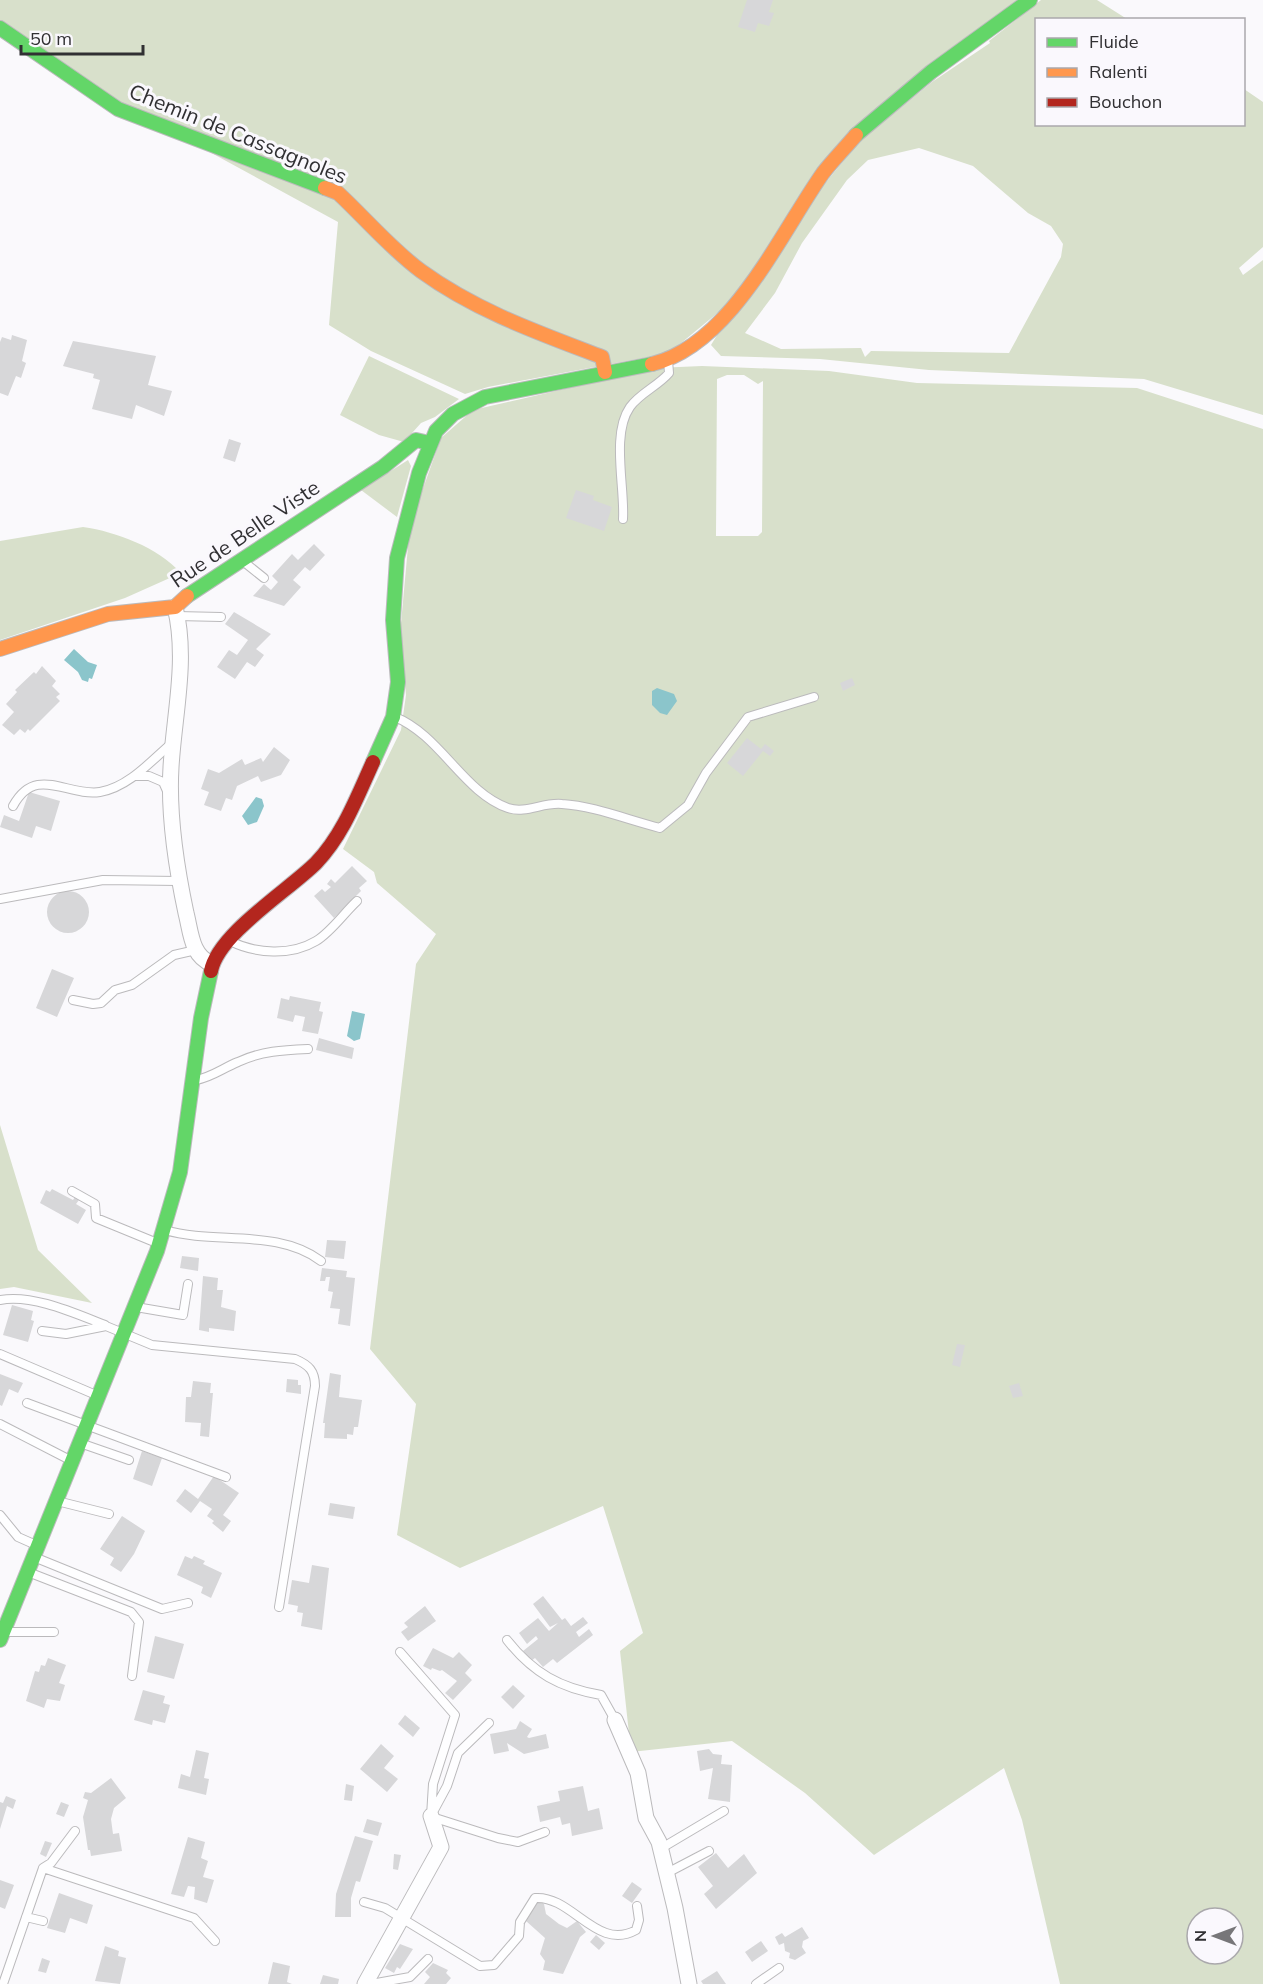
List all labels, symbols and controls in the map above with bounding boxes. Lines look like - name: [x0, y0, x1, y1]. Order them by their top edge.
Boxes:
- scale bar: [21, 18, 142, 56]
- legend: [1035, 18, 1245, 126]
- text: 50 m: [30, 27, 72, 50]
- text: Fluide: [1089, 30, 1139, 53]
- text: Ralenti: [1089, 60, 1147, 83]
- street label: Chemin de Cassagnoles: [126, 77, 351, 189]
- text: Bouchon: [1089, 90, 1162, 113]
- street label: Rue de Belle Viste: [165, 474, 324, 593]
- north arrow: [1185, 1906, 1245, 1966]
- text: N: [1190, 1930, 1210, 1942]

